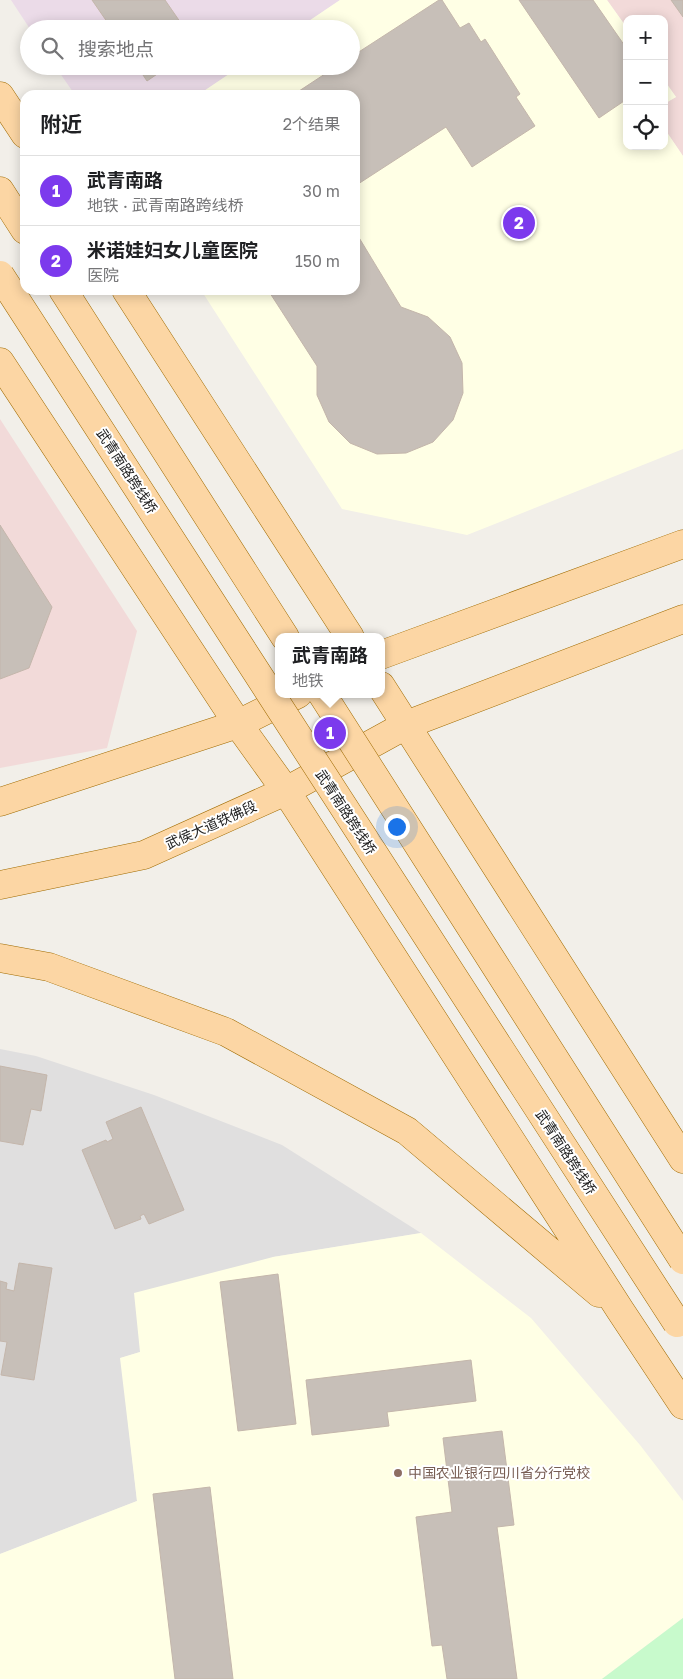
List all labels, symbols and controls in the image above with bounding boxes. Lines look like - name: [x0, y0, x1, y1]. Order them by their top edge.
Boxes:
- map controls: [623, 15, 668, 150]
- button: +: [623, 15, 668, 60]
- search box: [20, 20, 360, 75]
- icon: search: [38, 34, 66, 62]
- text: 搜索地点: [78, 37, 154, 60]
- button: −: [623, 60, 668, 105]
- button: locate: [623, 105, 668, 150]
- text: 附近: [40, 111, 82, 137]
- text: 2个结果: [283, 114, 340, 134]
- text: 武青南路: [87, 168, 163, 191]
- text: 1: [52, 181, 60, 201]
- text: 30 m: [303, 181, 340, 201]
- text: 地铁 · 武青南路跨线桥: [87, 195, 244, 215]
- pin: 2: [503, 204, 535, 242]
- text: 米诺娃妇女儿童医院: [87, 238, 258, 261]
- text: 2: [51, 251, 61, 271]
- text: 150 m: [295, 251, 340, 271]
- text: 医院: [87, 265, 119, 285]
- street label: 武青南路跨线桥: [94, 425, 161, 516]
- popup: [275, 633, 385, 698]
- text: 武青南路: [292, 643, 368, 666]
- text: 地铁: [292, 670, 324, 690]
- pin: 1: [314, 714, 346, 752]
- street label: 武青南路跨线桥: [313, 766, 380, 857]
- street label: 武侯大道铁佛段: [163, 797, 259, 852]
- your location: [384, 814, 410, 840]
- street label: 武青南路跨线桥: [533, 1106, 600, 1197]
- place label: 中国农业银行四川省分行党校: [408, 1464, 590, 1481]
- marker: 中国农业银行四川省分行党校: [392, 1467, 404, 1479]

